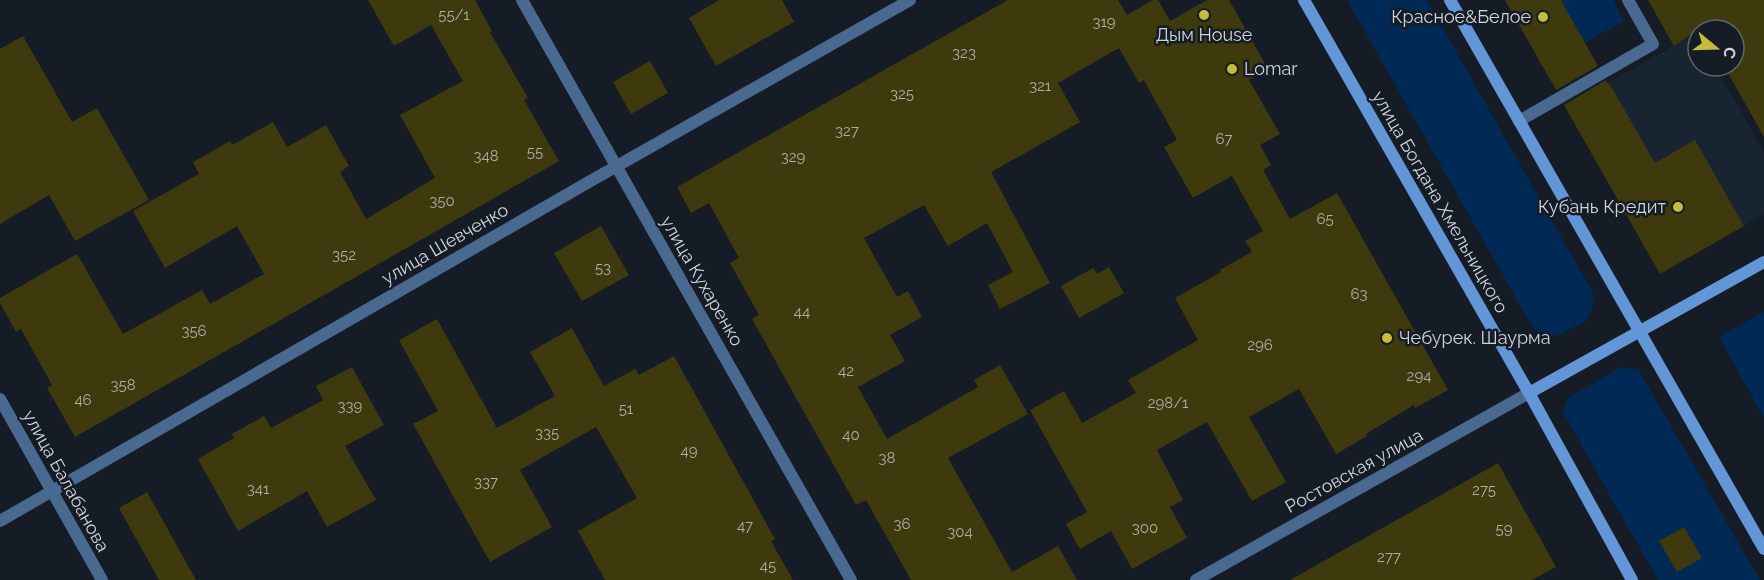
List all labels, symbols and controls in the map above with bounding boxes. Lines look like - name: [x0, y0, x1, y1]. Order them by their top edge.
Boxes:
- house number: 55/1: [438, 6, 470, 24]
- place label: Красное&Белое: [1391, 6, 1531, 27]
- marker: Дым House: [1197, 8, 1211, 22]
- marker: Красное&Белое: [1536, 10, 1550, 24]
- house number: 319: [1092, 13, 1116, 31]
- north arrow: [1686, 18, 1746, 78]
- place label: Дым House: [1156, 24, 1253, 45]
- house number: 323: [952, 44, 976, 62]
- text: С: [1719, 44, 1740, 61]
- place label: Lomar: [1244, 58, 1298, 79]
- marker: Lomar: [1225, 62, 1239, 76]
- house number: 321: [1029, 77, 1052, 95]
- house number: 325: [890, 85, 914, 103]
- street label: улица Богдана Хмельницкого: [1368, 87, 1513, 317]
- house number: 327: [835, 122, 859, 140]
- house number: 67: [1215, 130, 1233, 148]
- house number: 55: [527, 143, 543, 161]
- house number: 348: [473, 147, 499, 165]
- house number: 329: [781, 148, 806, 166]
- house number: 350: [429, 192, 455, 210]
- place label: Кубань Кредит: [1538, 196, 1666, 217]
- street label: улица Шевченко: [378, 199, 512, 288]
- marker: Кубань Кредит: [1671, 200, 1685, 214]
- house number: 65: [1316, 210, 1334, 228]
- street label: улица Кухаренко: [657, 212, 748, 350]
- house number: 352: [332, 246, 356, 264]
- house number: 53: [595, 259, 611, 277]
- house number: 63: [1350, 285, 1368, 303]
- house number: 44: [794, 303, 810, 321]
- house number: 356: [181, 322, 207, 340]
- place label: Чебурек. Шаурма: [1399, 327, 1550, 348]
- marker: Чебурек. Шаурма: [1380, 331, 1394, 345]
- house number: 296: [1247, 336, 1273, 354]
- house number: 42: [838, 362, 854, 380]
- house number: 294: [1407, 367, 1431, 385]
- house number: 358: [110, 376, 136, 394]
- house number: 46: [74, 391, 92, 409]
- house number: 298/1: [1148, 394, 1189, 412]
- house number: 339: [338, 397, 363, 415]
- house number: 51: [619, 400, 634, 418]
- street label: улица Балабанова: [19, 406, 114, 555]
- house number: 335: [535, 424, 559, 442]
- street label: Ростовская улица: [1281, 424, 1426, 517]
- house number: 40: [842, 426, 860, 444]
- house number: 49: [681, 442, 698, 460]
- house number: 38: [879, 449, 896, 467]
- house number: 337: [474, 473, 498, 491]
- house number: 341: [247, 480, 270, 498]
- house number: 275: [1472, 481, 1496, 499]
- house number: 36: [893, 515, 911, 533]
- house number: 47: [737, 517, 753, 535]
- house number: 300: [1132, 519, 1158, 537]
- house number: 59: [1496, 520, 1513, 538]
- house number: 304: [947, 523, 973, 541]
- house number: 277: [1377, 548, 1401, 566]
- house number: 45: [760, 557, 776, 575]

